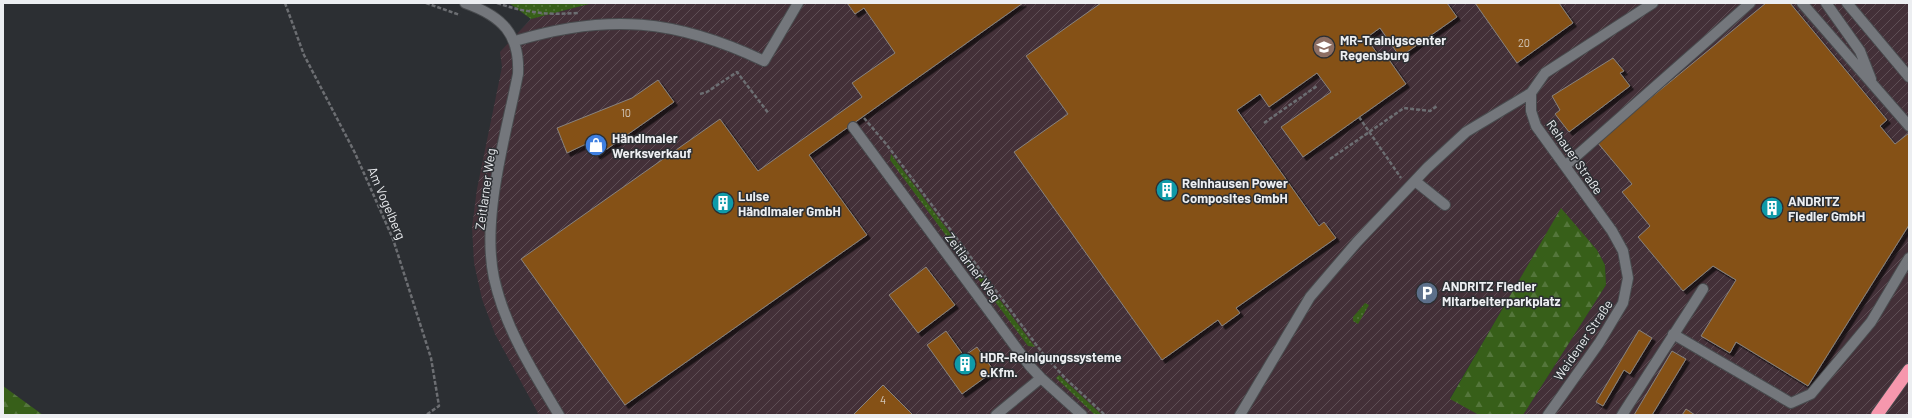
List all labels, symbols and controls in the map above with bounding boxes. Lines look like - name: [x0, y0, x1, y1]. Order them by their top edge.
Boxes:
- place label: MR-Trainigscenter Regensburg: [1340, 32, 1446, 63]
- school or university icon: MR-Trainigscenter Regensburg: [1311, 34, 1337, 60]
- house number: 20: [1518, 36, 1530, 49]
- house number: 10: [621, 106, 631, 119]
- street label: Rehauer Straße: [1543, 117, 1607, 198]
- place label: Händlmaier Werksverkauf: [612, 130, 692, 161]
- shop icon: Händlmaier Werksverkauf: [583, 132, 609, 158]
- street label: Zeitlarner Weg: [471, 147, 499, 231]
- street label: Am Vogelberg: [364, 164, 410, 242]
- place label: Reinhausen Power Composites GmbH: [1182, 175, 1288, 206]
- building icon: Reinhausen Power Composites GmbH: [1154, 177, 1180, 203]
- place label: Luise Händlmaier GmbH: [738, 188, 841, 219]
- building icon: Luise Händlmaier GmbH: [710, 190, 736, 216]
- place label: ANDRITZ Fiedler GmbH: [1788, 193, 1865, 224]
- building icon: ANDRITZ Fiedler GmbH: [1759, 195, 1785, 221]
- street label: Zeitlarner Weg: [942, 229, 1004, 305]
- place label: ANDRITZ Fiedler Mitarbeiterparkplatz: [1442, 278, 1560, 309]
- parking icon: ANDRITZ Fiedler Mitarbeiterparkplatz: [1414, 280, 1440, 306]
- street label: Weidener Straße: [1550, 296, 1616, 383]
- place label: HDR-Reinigungssysteme e.Kfm.: [980, 349, 1122, 380]
- building icon: HDR-Reinigungssysteme e.Kfm.: [952, 351, 978, 377]
- house number: 4: [880, 393, 886, 406]

